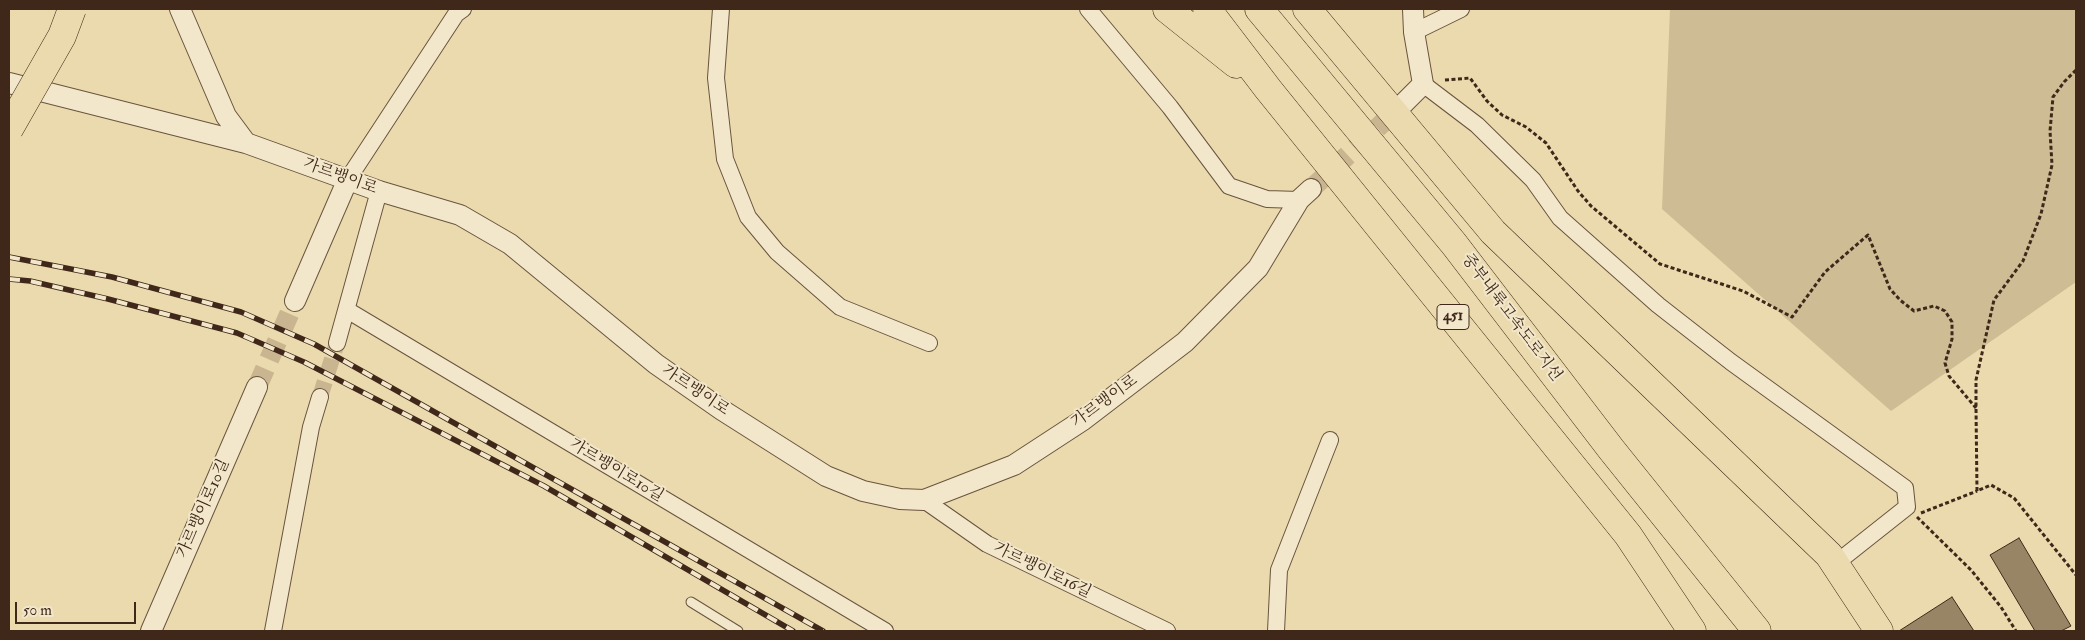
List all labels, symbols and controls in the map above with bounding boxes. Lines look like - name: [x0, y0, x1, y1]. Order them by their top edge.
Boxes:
- street label: 가르뱅이로: [300, 155, 380, 199]
- street label: 중부내륙고속도로지선: [1457, 251, 1565, 385]
- road number: 451: [1437, 304, 1469, 330]
- street label: 가르뱅이로: [658, 361, 732, 421]
- street label: 가르뱅이로: [1068, 372, 1142, 432]
- street label: 가르뱅이로10길: [565, 435, 667, 507]
- street label: 가르뱅이로10길: [174, 456, 234, 562]
- street label: 가르뱅이로16길: [990, 539, 1094, 603]
- scale bar: [18, 592, 139, 624]
- text: 50 m: [23, 601, 52, 620]

